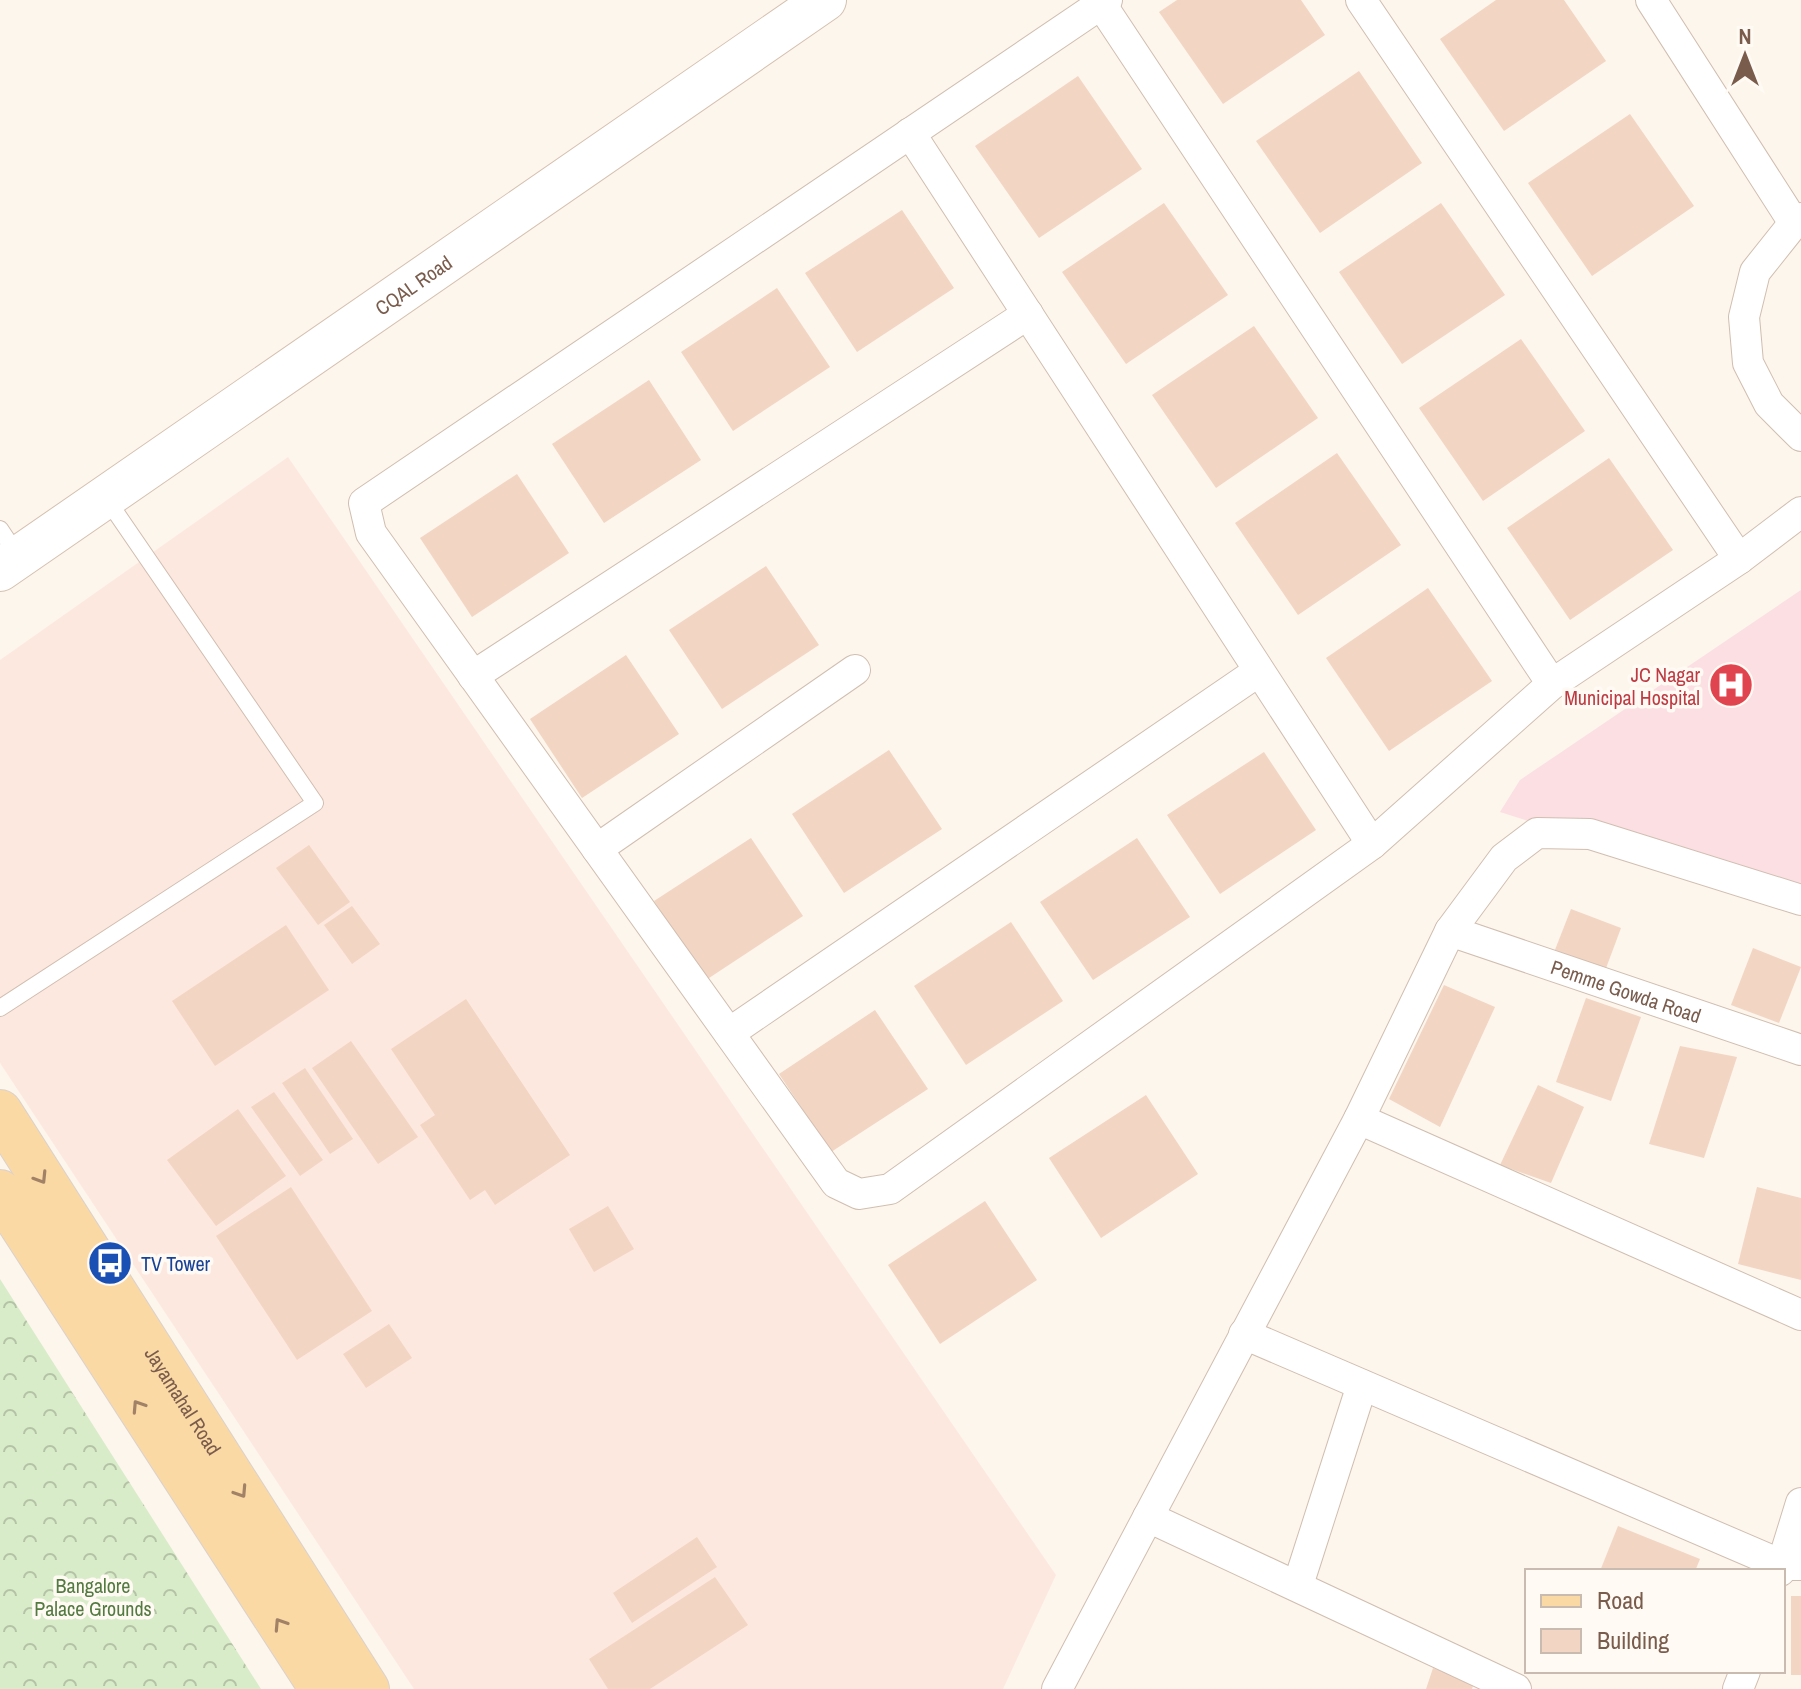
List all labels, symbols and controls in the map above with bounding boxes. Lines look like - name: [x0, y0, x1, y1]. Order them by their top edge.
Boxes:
- north arrow: [1705, 16, 1785, 96]
- text: N: [1738, 21, 1752, 51]
- street label: CQAL Road: [369, 249, 457, 321]
- place label: JC Nagar Municipal Hospital: [1564, 661, 1701, 711]
- hospital icon: JC Nagar Municipal Hospital: [1707, 661, 1755, 709]
- street label: Pemme Gowda Road: [1548, 953, 1705, 1029]
- one-way arrow: [32, 1169, 47, 1184]
- bus stop icon: TV Tower: [86, 1239, 134, 1287]
- place label: TV Tower: [141, 1250, 211, 1277]
- street label: Jayamahal Road: [139, 1341, 228, 1460]
- one-way arrow: [133, 1400, 148, 1414]
- one-way arrow: [231, 1483, 246, 1498]
- legend: [1525, 1569, 1785, 1673]
- park label: Bangalore Palace Grounds: [34, 1572, 152, 1622]
- text: Road: [1597, 1584, 1644, 1616]
- one-way arrow: [275, 1618, 290, 1632]
- text: Building: [1597, 1624, 1669, 1656]

